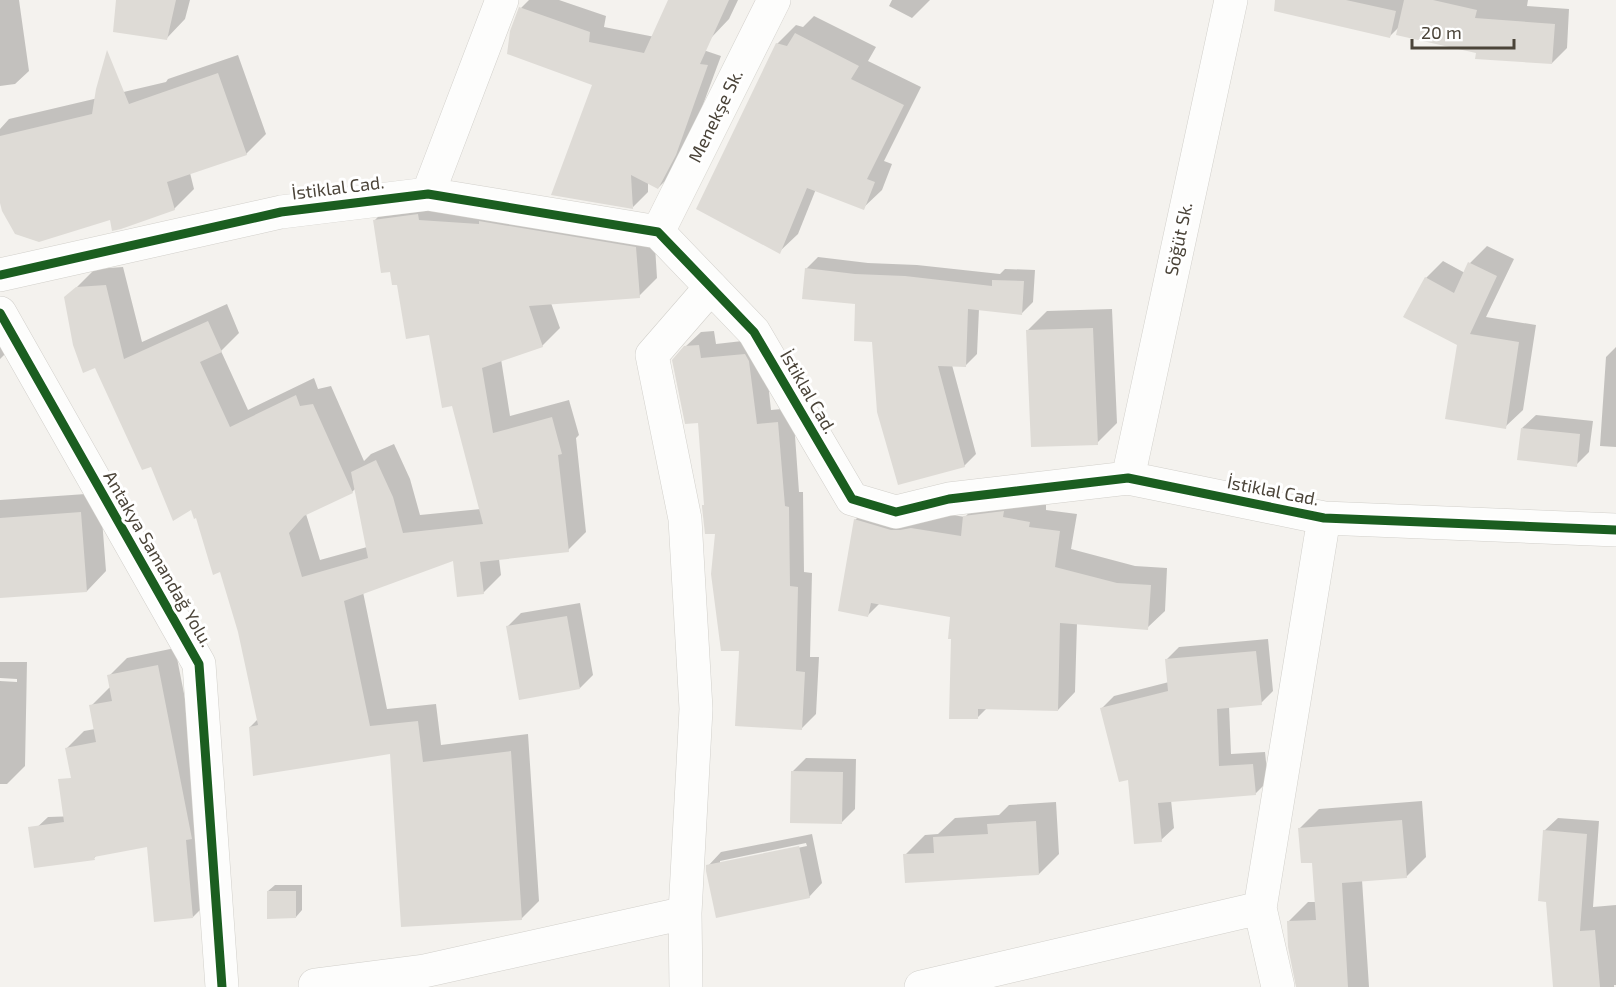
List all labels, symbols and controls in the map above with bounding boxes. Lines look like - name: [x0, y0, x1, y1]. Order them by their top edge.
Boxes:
- scale bar: [1412, 12, 1514, 50]
- text: 20 m: [1421, 21, 1462, 43]
- street label: Menekşe Sk.: [683, 65, 748, 166]
- street label: İstiklal Cad.: [290, 170, 385, 204]
- street label: Söğüt Sk.: [1159, 200, 1197, 278]
- street label: İstiklal Cad.: [776, 346, 842, 437]
- street label: Antakya Samandağ Yolu.: [99, 467, 218, 650]
- street label: İstiklal Cad.: [1225, 470, 1321, 510]

